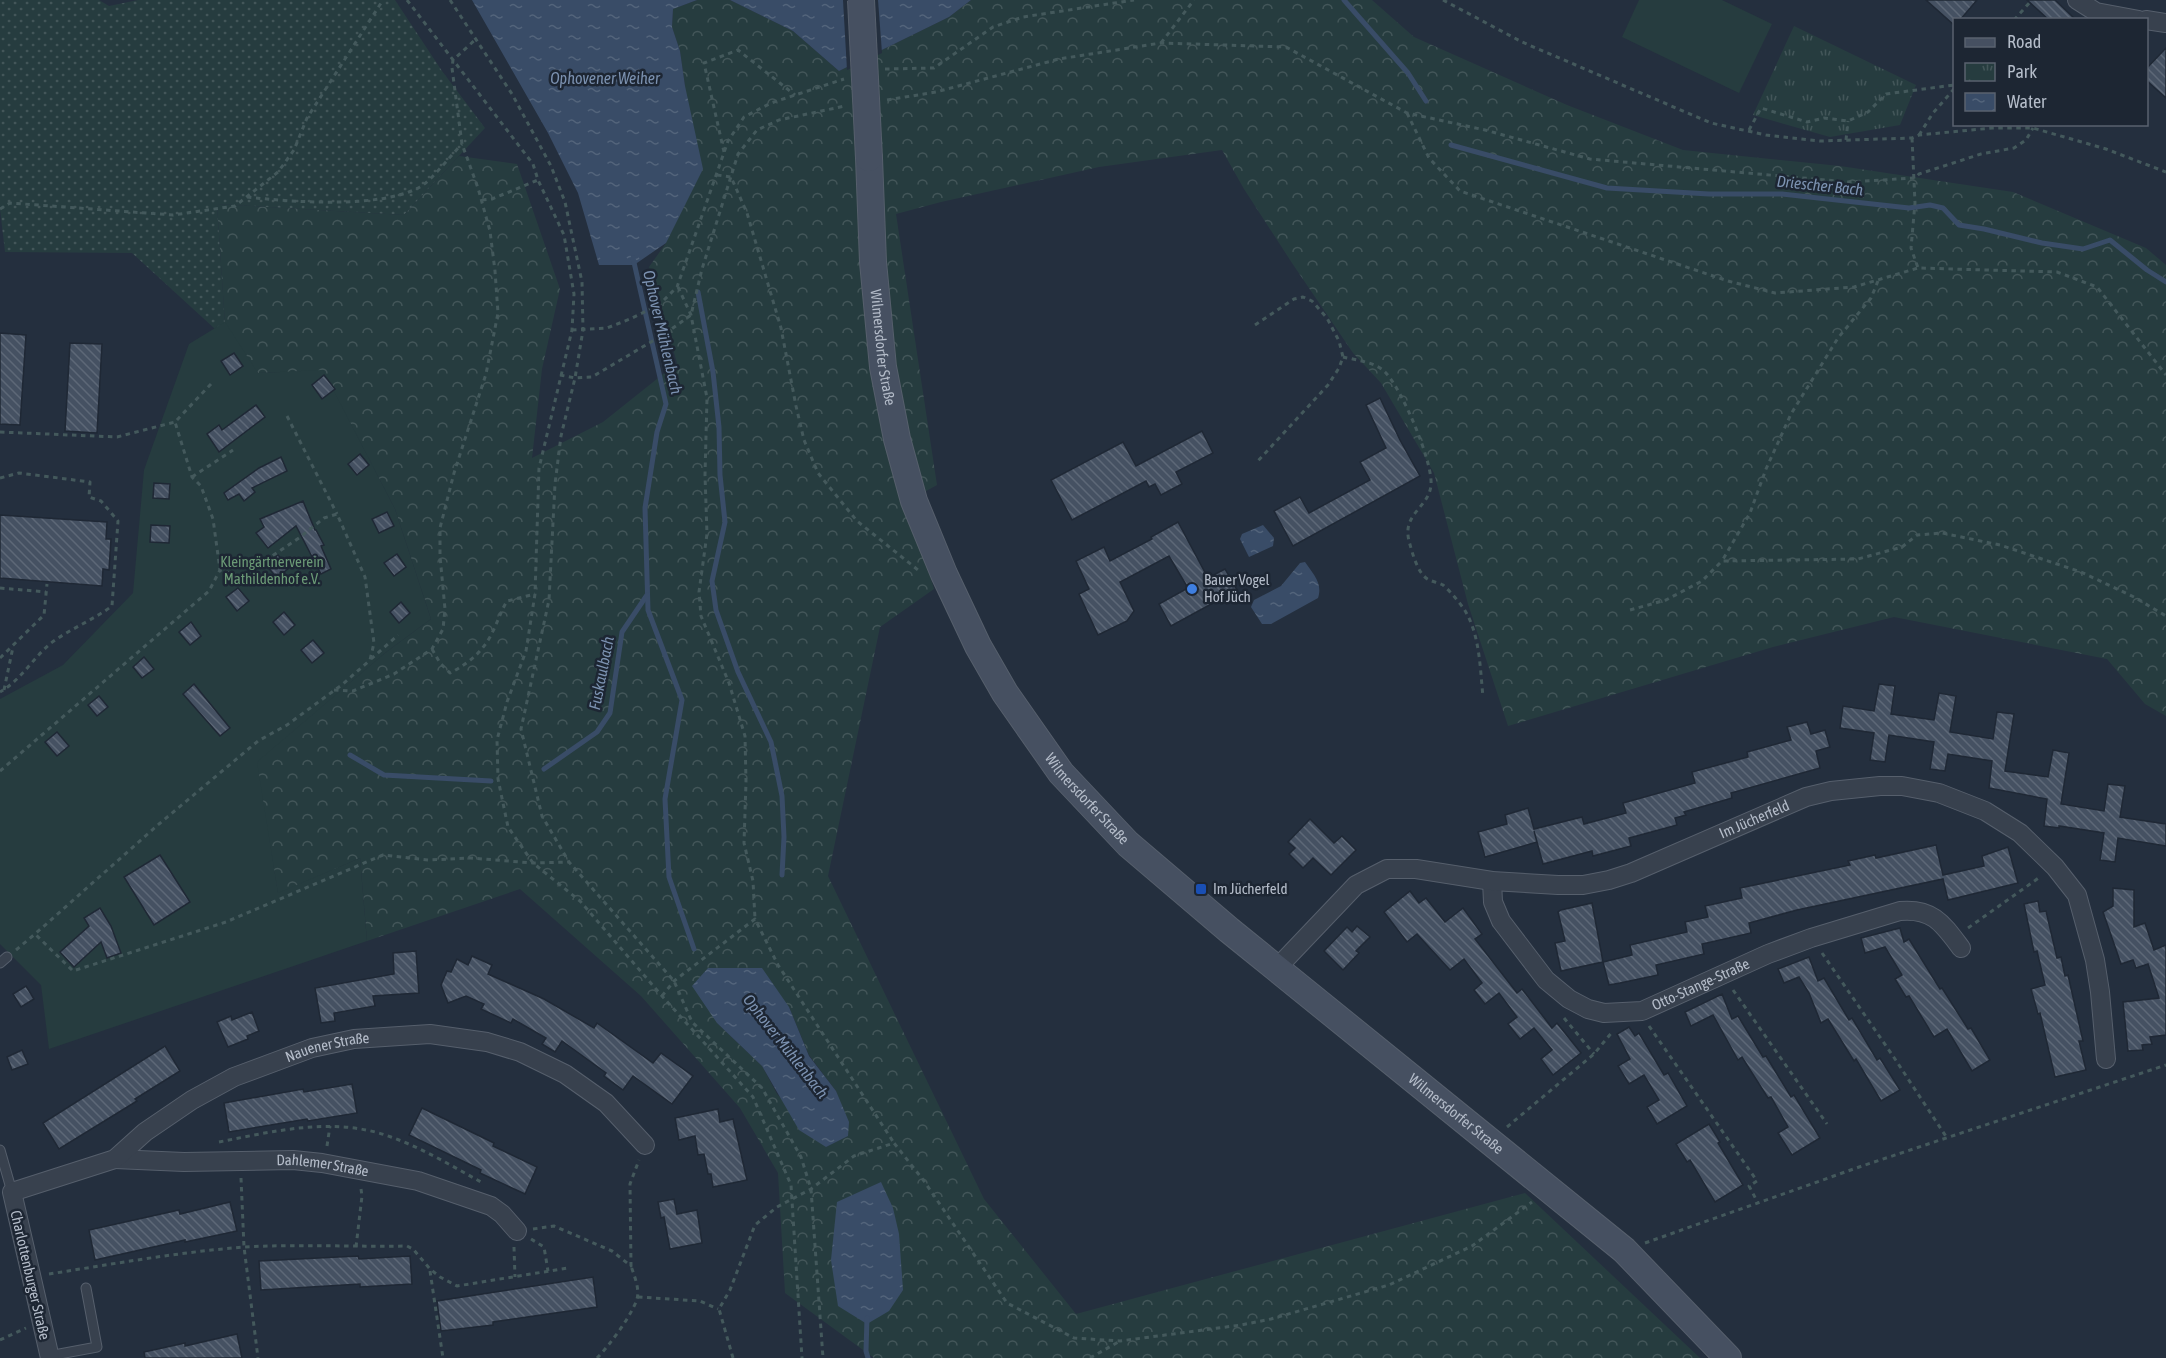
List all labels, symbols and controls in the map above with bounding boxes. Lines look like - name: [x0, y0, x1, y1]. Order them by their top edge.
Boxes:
- legend: [1953, 18, 2148, 126]
- text: Road: [2007, 31, 2041, 52]
- text: Park: [2007, 61, 2037, 82]
- water label: Ophovener Weiher: [550, 69, 661, 88]
- text: Water: [2007, 91, 2047, 112]
- water label: Driescher Bach: [1776, 172, 1864, 199]
- water label: Ophover Mühlenbach: [639, 268, 686, 396]
- street label: Wilmersdorfer Straße: [868, 288, 899, 407]
- park label: Kleingärtnerverein Mathildenhof e.V.: [220, 553, 324, 587]
- place label: Bauer Vogel Hof Jüch: [1204, 571, 1270, 605]
- marker: Bauer Vogel Hof Jüch: [1185, 582, 1199, 596]
- water label: Fuskaulbach: [585, 634, 617, 711]
- street label: Wilmersdorfer Straße: [1042, 750, 1133, 848]
- street label: Im Jücherfeld: [1717, 796, 1792, 842]
- place label: Im Jücherfeld: [1213, 880, 1288, 897]
- marker: Im Jücherfeld: [1194, 882, 1208, 896]
- street label: Otto-Stange-Straße: [1649, 955, 1752, 1013]
- water label: Ophover Mühlenbach: [739, 991, 832, 1102]
- street label: Nauener Straße: [283, 1029, 370, 1065]
- street label: Wilmersdorfer Straße: [1405, 1070, 1507, 1157]
- street label: Dahlemer Straße: [276, 1151, 370, 1180]
- street label: Charlottenburger Straße: [7, 1209, 54, 1341]

